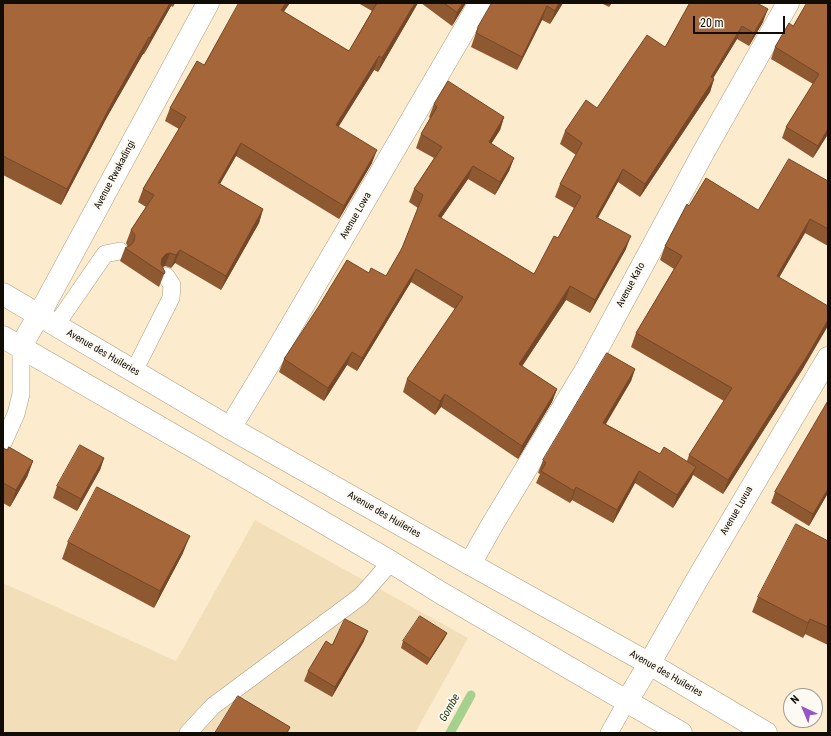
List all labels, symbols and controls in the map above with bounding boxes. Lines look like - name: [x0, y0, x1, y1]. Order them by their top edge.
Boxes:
- scale bar: [695, 8, 787, 34]
- text: 20 m: [700, 16, 724, 30]
- street label: Avenue Rwakadingi: [92, 138, 138, 212]
- street label: Avenue Lowa: [338, 190, 374, 242]
- street label: Avenue Kato: [614, 260, 648, 310]
- street label: Avenue des Huileries: [64, 327, 142, 379]
- street label: Avenue Luvua: [718, 484, 756, 538]
- street label: Avenue des Huileries: [345, 489, 423, 541]
- street label: Avenue des Huileries: [627, 648, 705, 700]
- north arrow: [783, 688, 823, 728]
- water label: Gombe: [437, 692, 463, 724]
- text: N: [788, 693, 802, 707]

